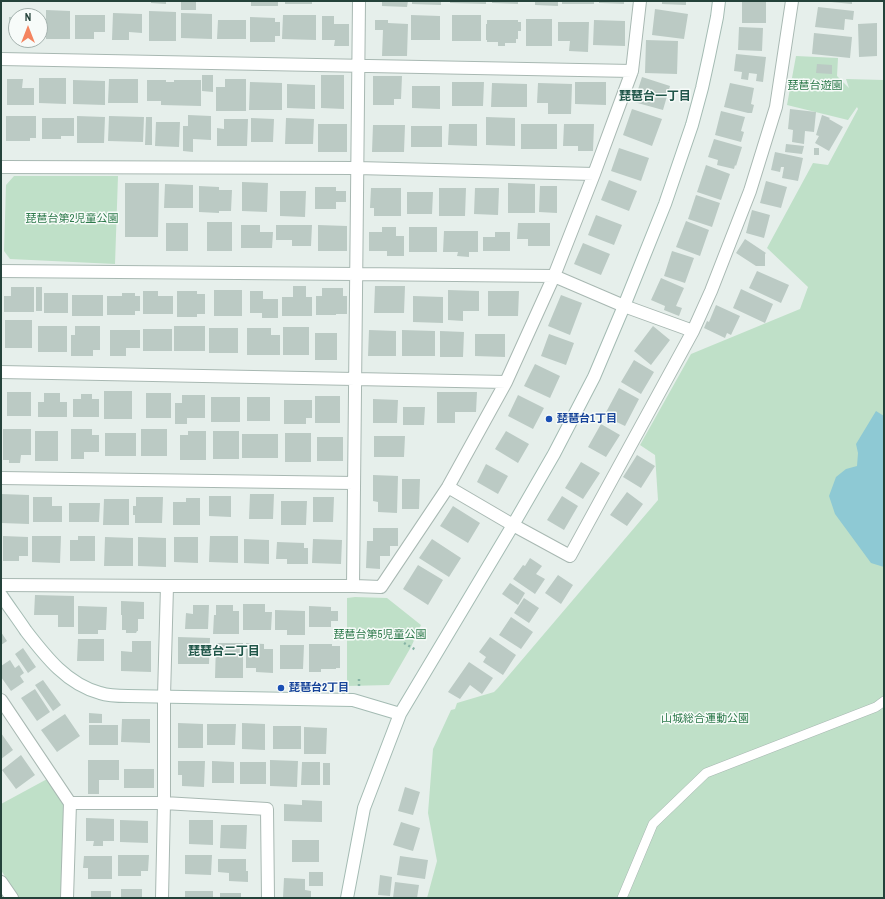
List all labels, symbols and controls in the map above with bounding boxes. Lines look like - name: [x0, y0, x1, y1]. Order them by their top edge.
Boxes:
- north arrow: [8, 8, 48, 48]
- text: N: [25, 10, 31, 24]
- park label: 琵琶台遊園: [788, 79, 842, 93]
- district label: 琵琶台一丁目: [619, 90, 691, 104]
- park label: 琵琶台第2児童公園: [25, 212, 119, 226]
- place label: 琵琶台1丁目: [557, 412, 617, 426]
- marker: 琵琶台1丁目: [544, 414, 554, 424]
- park label: 琵琶台第5児童公園: [333, 628, 427, 642]
- district label: 琵琶台二丁目: [188, 645, 260, 659]
- place label: 琵琶台2丁目: [289, 681, 349, 695]
- marker: 琵琶台2丁目: [276, 683, 286, 693]
- park label: 山城総合運動公園: [661, 712, 749, 726]

